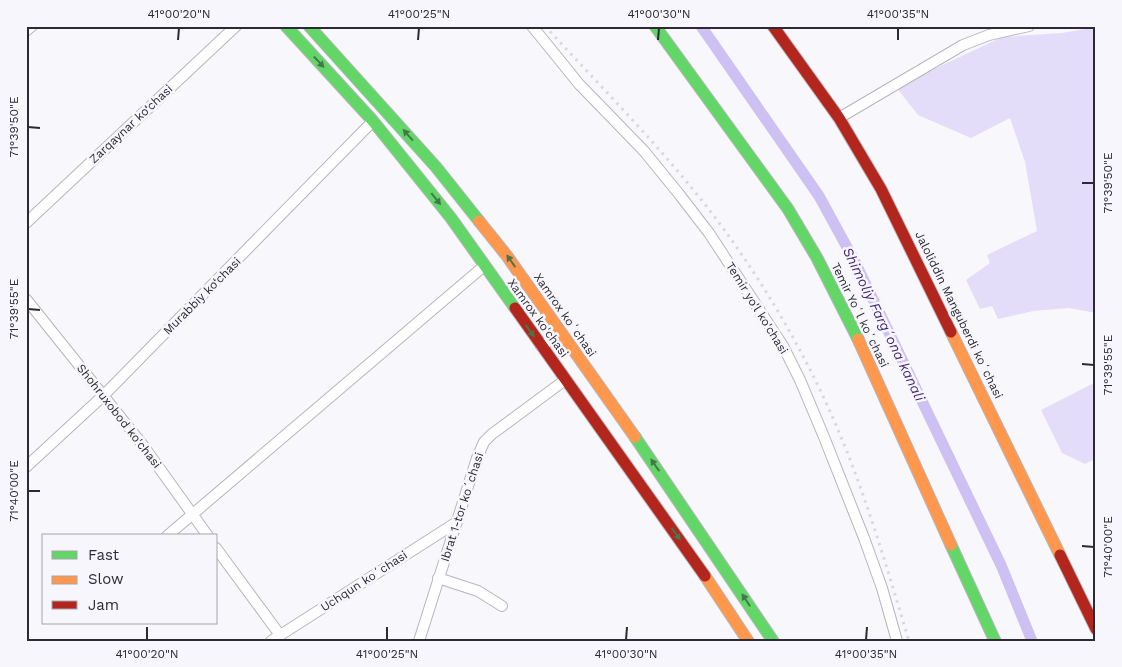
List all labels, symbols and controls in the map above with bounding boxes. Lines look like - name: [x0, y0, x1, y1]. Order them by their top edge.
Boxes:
- text: 41°00'20"N: [147, 7, 211, 21]
- text: 41°00'25"N: [388, 7, 450, 21]
- text: 41°00'30"N: [627, 7, 691, 21]
- text: 41°00'35"N: [867, 7, 929, 21]
- one-way arrow: [313, 56, 325, 68]
- street label: Zarqaynar ko‘chasi: [87, 82, 175, 166]
- text: 71°39'50"E: [7, 96, 21, 158]
- one-way arrow: [402, 130, 414, 142]
- text: 71°39'50"E: [1101, 152, 1115, 214]
- one-way arrow: [430, 192, 441, 205]
- street label: Jaloliddin Manguberdi koʻchasi: [912, 229, 1006, 401]
- water label: Shimoliy Fargʻona kanali: [840, 245, 928, 404]
- street label: Murabbiy ko‘chasi: [160, 254, 244, 338]
- one-way arrow: [506, 255, 516, 268]
- street label: Temir yo'l ko'chasi: [723, 259, 791, 357]
- street label: Temir Yoʻl koʻchasi: [829, 260, 891, 370]
- street label: Xamrox koʻchasi: [531, 271, 599, 359]
- street label: Xamrox ko'chasi: [505, 276, 571, 360]
- text: 71°39'55"E: [7, 278, 21, 339]
- one-way arrow: [525, 324, 535, 338]
- text: 71°39'55"E: [1101, 334, 1115, 395]
- street label: Shohruxobod ko'chasi: [74, 361, 164, 471]
- street label: Ibrat 1-tor koʻchasi: [438, 451, 486, 563]
- one-way arrow: [650, 458, 660, 472]
- text: 71°40'00"E: [7, 460, 21, 522]
- text: 71°40'00"E: [1101, 516, 1115, 578]
- one-way arrow: [671, 527, 681, 541]
- legend: [42, 534, 218, 624]
- text: Fast: [88, 546, 120, 564]
- street label: Uchqun koʻchasi: [318, 548, 410, 614]
- text: Slow: [88, 570, 124, 588]
- one-way arrow: [741, 593, 751, 607]
- text: Jam: [88, 596, 119, 614]
- text: 41°00'20"N: [115, 647, 179, 661]
- text: 41°00'25"N: [356, 647, 418, 661]
- text: 41°00'30"N: [594, 647, 658, 661]
- text: 41°00'35"N: [835, 647, 897, 661]

